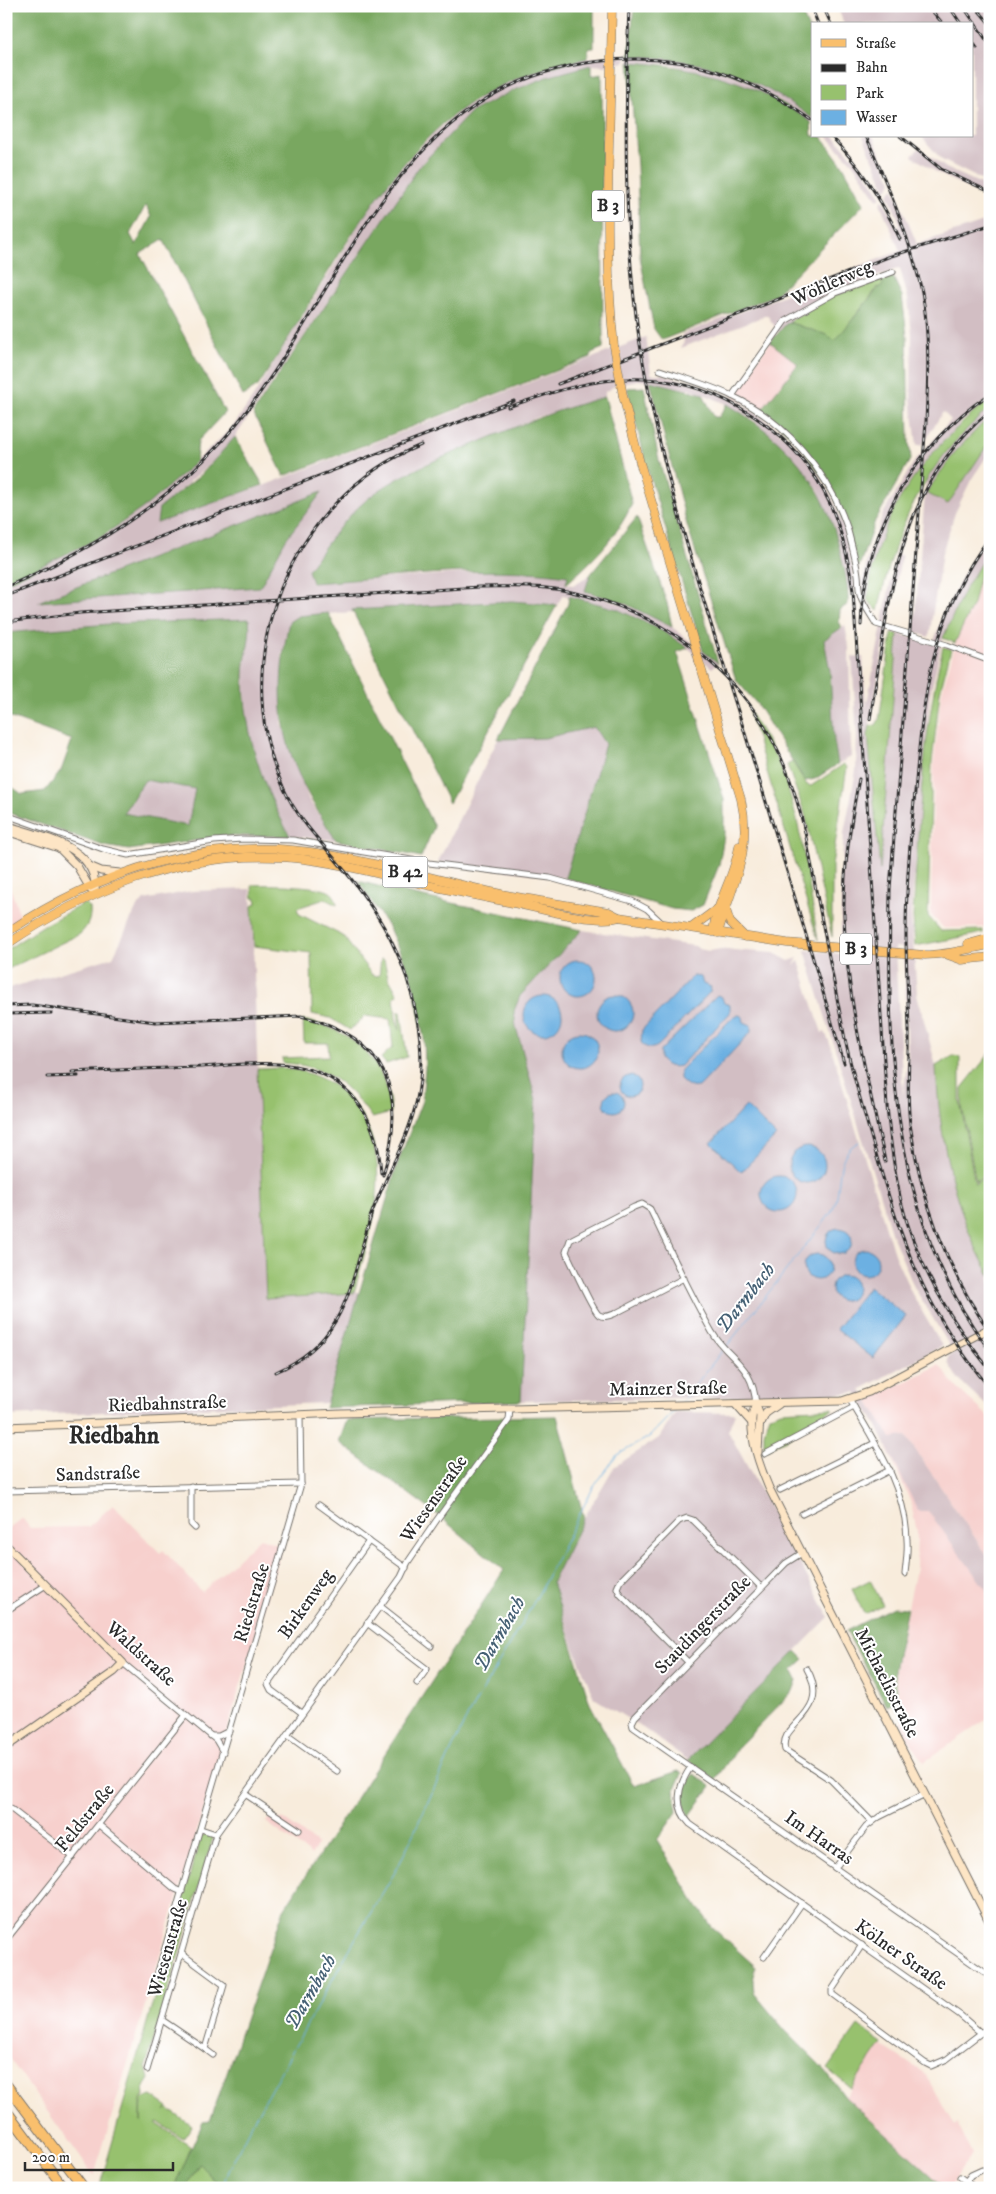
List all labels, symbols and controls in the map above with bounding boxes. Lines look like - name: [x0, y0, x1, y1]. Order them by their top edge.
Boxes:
- legend: [811, 22, 974, 138]
- text: Straße: [856, 34, 896, 53]
- text: Bahn: [856, 58, 888, 77]
- text: Park: [856, 84, 885, 103]
- text: Wasser: [855, 108, 897, 127]
- road number: B 3: [592, 190, 624, 222]
- street label: Wöhlerweg: [787, 255, 877, 311]
- road number: B 42: [382, 856, 428, 888]
- road number: B 3: [840, 934, 872, 964]
- water label: Darmbach: [711, 1258, 781, 1338]
- street label: Mainzer Straße: [609, 1376, 727, 1402]
- street label: Riedbahnstraße: [107, 1390, 227, 1418]
- district label: Riedbahn: [69, 1421, 160, 1451]
- street label: Wiesenstraße: [395, 1451, 473, 1548]
- street label: Sandstraße: [55, 1461, 141, 1487]
- street label: Riedstraße: [229, 1560, 275, 1645]
- street label: Birkenweg: [274, 1564, 339, 1643]
- street label: Staudingerstraße: [650, 1571, 756, 1679]
- water label: Darmbach: [469, 1592, 531, 1676]
- street label: Waldstraße: [100, 1616, 181, 1692]
- street label: Michaelisstraße: [849, 1624, 925, 1742]
- street label: Feldstraße: [51, 1779, 120, 1857]
- street label: Im Harras: [780, 1806, 858, 1870]
- street label: Wiesenstraße: [143, 1896, 193, 2001]
- street label: Kölner Straße: [850, 1915, 952, 1995]
- water label: Darmbach: [280, 1950, 342, 2034]
- scale bar: [25, 2139, 172, 2171]
- text: 200 m: [32, 2148, 70, 2167]

